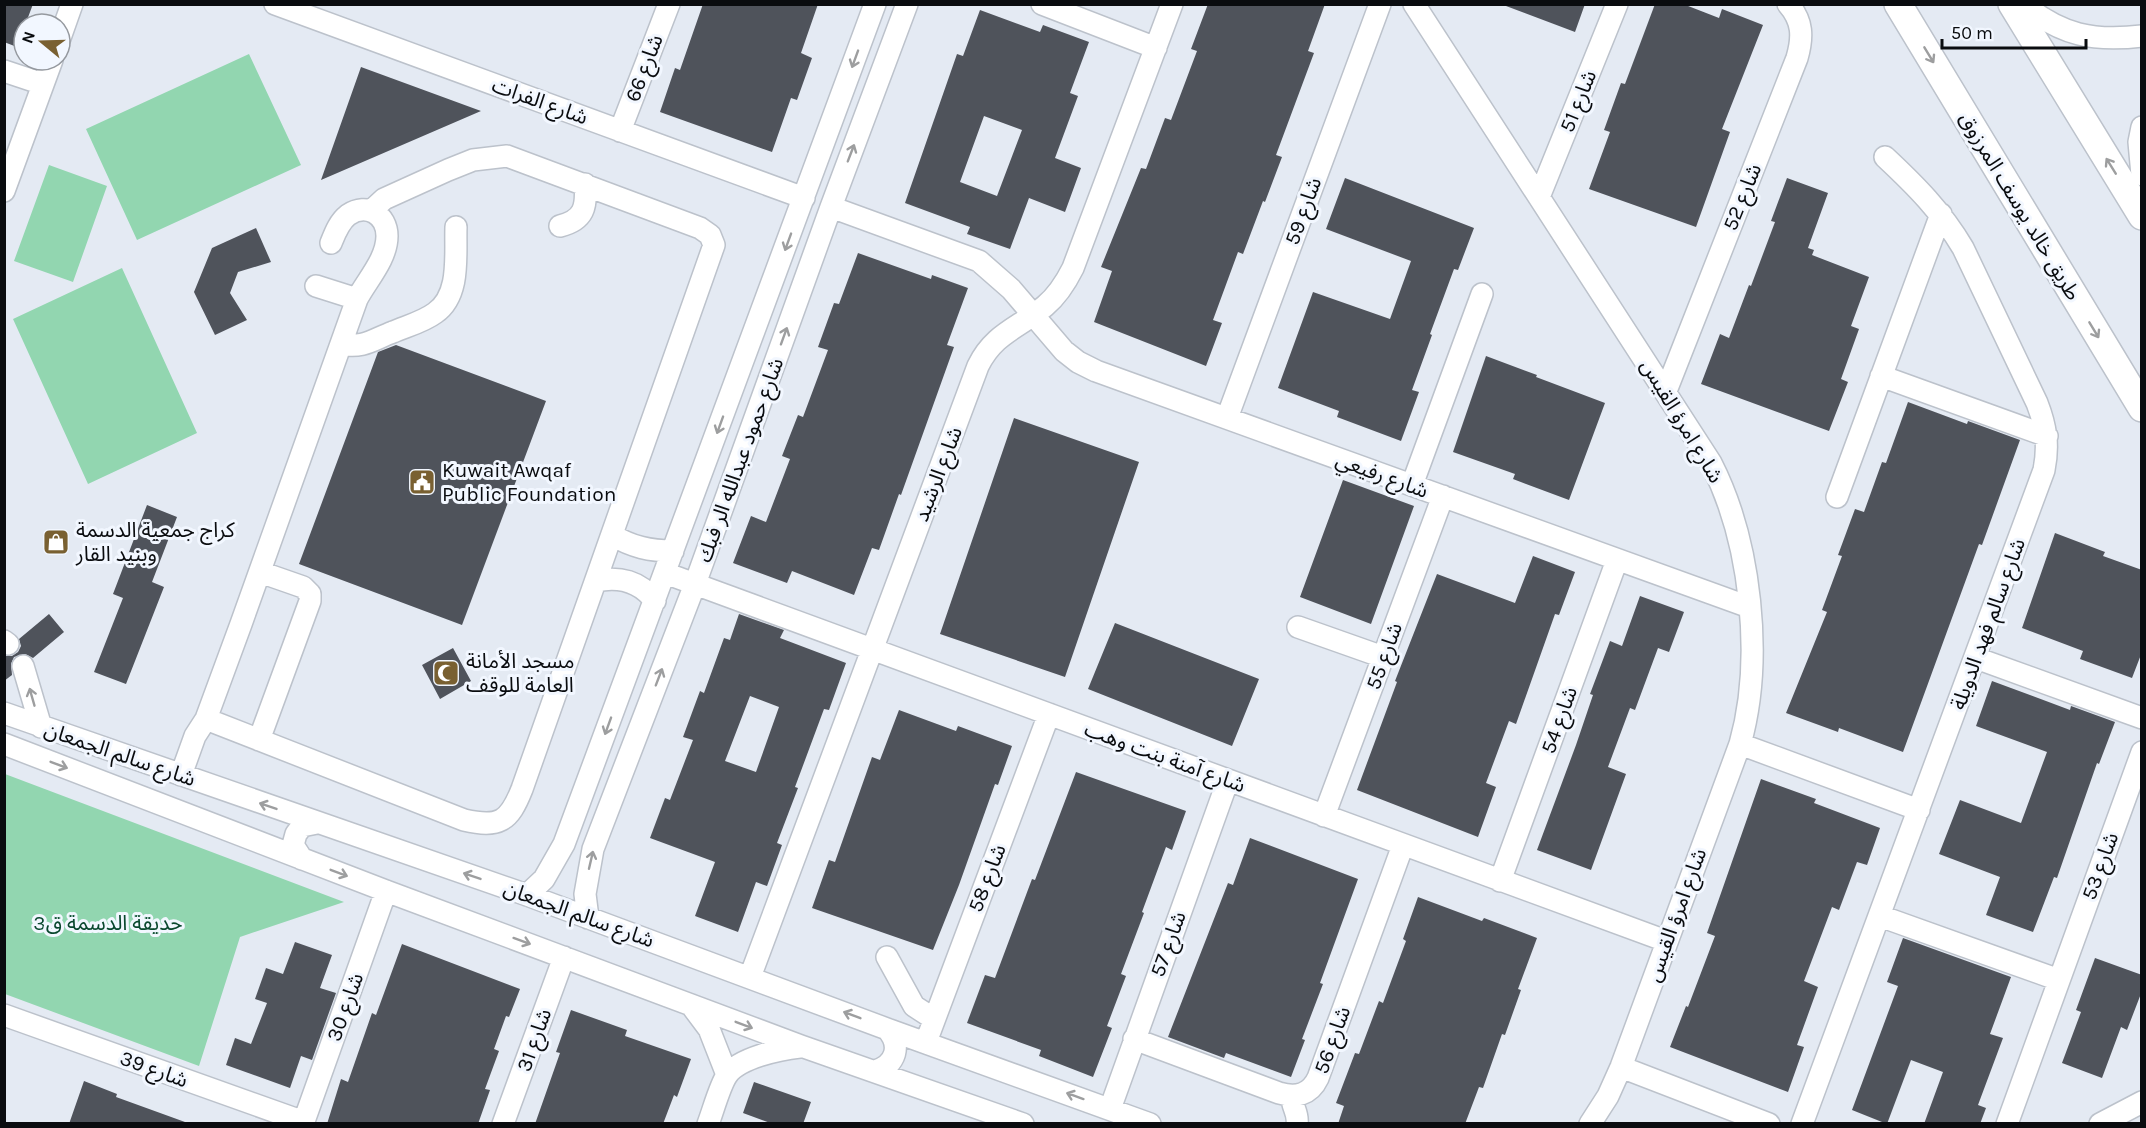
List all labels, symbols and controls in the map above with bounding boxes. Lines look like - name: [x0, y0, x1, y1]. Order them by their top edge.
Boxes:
- north arrow: [12, 12, 72, 72]
- scale bar: [1942, 12, 2086, 50]
- text: 50 m: [1951, 22, 1993, 44]
- text: N: [17, 29, 39, 46]
- street label: شارع 66: [620, 31, 671, 106]
- one-way arrow: [1923, 46, 1935, 63]
- one-way arrow: [849, 50, 860, 68]
- street label: شارع 51: [1555, 67, 1604, 137]
- street label: شارع الفرات: [488, 73, 591, 132]
- street label: طريق خالد يوسف المرزوق: [1953, 108, 2086, 305]
- one-way arrow: [846, 144, 857, 163]
- one-way arrow: [2104, 158, 2116, 175]
- street label: شارع 52: [1718, 160, 1769, 235]
- street label: شارع 59: [1280, 174, 1329, 249]
- one-way arrow: [781, 232, 792, 251]
- one-way arrow: [2089, 321, 2101, 338]
- one-way arrow: [780, 328, 791, 346]
- street label: شارع حمود عبدالله الر فبك: [692, 354, 791, 567]
- street label: شارع امرؤ القيس: [1633, 355, 1728, 489]
- one-way arrow: [713, 415, 724, 434]
- street label: شارع الرشيد: [909, 423, 970, 526]
- street label: شارع رفيعي: [1331, 447, 1432, 506]
- place label: Kuwait Awqaf Public Foundation: [442, 458, 616, 506]
- public building icon: Kuwait Awqaf Public Foundation: [407, 467, 437, 497]
- place label: كراج جمعية الدسمة وبنيد القار: [75, 518, 235, 566]
- shop icon: كراج جمعية الدسمة وبنيد القار: [41, 527, 71, 557]
- street label: شارع سالم فهد الدويلة: [1946, 535, 2033, 714]
- street label: شارع 55: [1361, 619, 1410, 694]
- place label: مسجد الأمانة العامة للوقف: [466, 649, 575, 697]
- mosque icon: مسجد الأمانة العامة للوقف: [431, 658, 461, 688]
- one-way arrow: [654, 669, 665, 687]
- street label: شارع 54: [1536, 683, 1585, 758]
- one-way arrow: [26, 688, 37, 707]
- one-way arrow: [602, 716, 613, 735]
- street label: شارع سالم الجمعان: [40, 717, 199, 794]
- street label: شارع آمنة بنت وهب: [1080, 717, 1249, 800]
- one-way arrow: [49, 760, 68, 771]
- one-way arrow: [259, 799, 278, 810]
- street label: شارع 53: [2077, 829, 2126, 904]
- street label: شارع 58: [963, 841, 1014, 916]
- street label: شارع امرؤ القيس: [1641, 845, 1714, 986]
- one-way arrow: [585, 850, 597, 869]
- one-way arrow: [329, 869, 348, 880]
- one-way arrow: [463, 869, 482, 880]
- street label: شارع سالم الجمعان: [500, 876, 657, 955]
- street label: شارع 57: [1145, 908, 1194, 981]
- park label: حديقة الدسمة ق3: [33, 911, 183, 935]
- one-way arrow: [512, 937, 530, 948]
- street label: شارع 30: [322, 970, 371, 1045]
- street label: شارع 56: [1309, 1003, 1358, 1078]
- street label: شارع 31: [512, 1005, 559, 1076]
- one-way arrow: [844, 1009, 862, 1020]
- one-way arrow: [734, 1020, 752, 1031]
- street label: شارع 39: [116, 1046, 191, 1095]
- one-way arrow: [1066, 1090, 1085, 1101]

